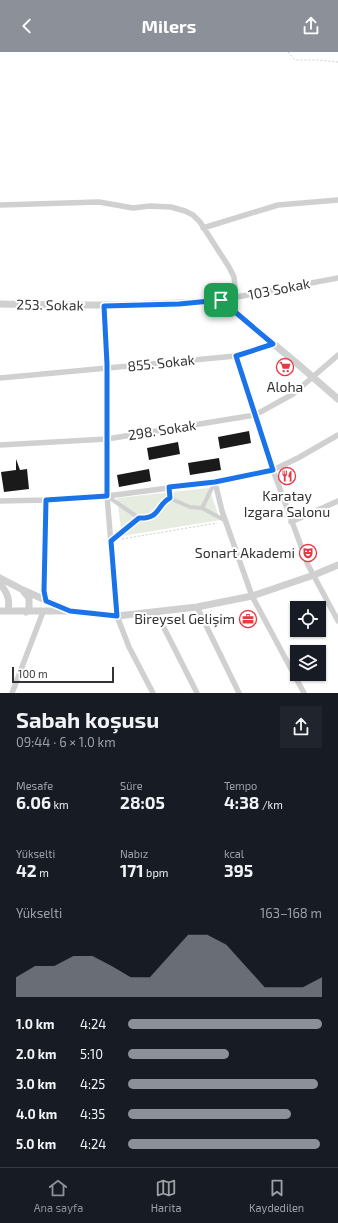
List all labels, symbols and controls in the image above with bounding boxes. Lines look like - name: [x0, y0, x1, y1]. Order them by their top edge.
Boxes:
- icon: back: [16, 15, 38, 37]
- text: Milers: [142, 15, 196, 37]
- icon: share: [300, 15, 322, 37]
- street label: 103 Sokak: [247, 274, 311, 303]
- pin: [204, 283, 238, 317]
- icon: arrive: [210, 289, 232, 311]
- street label: 253. Sokak: [16, 295, 84, 314]
- street label: 855. Sokak: [126, 351, 195, 374]
- supermarket icon: Aloha: [275, 357, 295, 377]
- place label: Aloha: [267, 378, 303, 395]
- street label: 298. Sokak: [127, 416, 197, 443]
- restaurant icon: Karatay Izgara Salonu: [277, 466, 297, 486]
- place label: Karatay Izgara Salonu: [244, 487, 330, 520]
- theatre icon: Sonart Akademi: [298, 543, 318, 563]
- place label: Sonart Akademi: [195, 544, 295, 561]
- map controls: [290, 601, 326, 681]
- button: locate: [290, 601, 326, 637]
- office icon: Bireysel Gelişim: [238, 609, 258, 629]
- place label: Bireysel Gelişim: [134, 610, 235, 628]
- button: layers: [290, 645, 326, 681]
- scale bar: [12, 665, 114, 684]
- text: 100 m: [18, 667, 48, 680]
- text: Sabah koşusu: [16, 706, 159, 732]
- button: share: [280, 706, 322, 748]
- text: 09:44 · 6 × 1.0 km: [16, 734, 116, 750]
- text: Mesafe: [16, 779, 53, 792]
- text: Süre: [120, 779, 143, 792]
- text: Tempo: [224, 779, 257, 792]
- text: 6.06: [16, 792, 51, 812]
- text: 28:05: [120, 792, 165, 812]
- text: 4:38: [224, 792, 259, 812]
- text: km: [51, 798, 69, 811]
- text: /km: [259, 798, 283, 811]
- text: Yükselti: [16, 847, 55, 860]
- text: Nabız: [120, 847, 148, 860]
- text: kcal: [224, 847, 244, 860]
- text: 42: [16, 860, 37, 880]
- text: 171: [120, 860, 144, 880]
- text: 395: [224, 860, 253, 880]
- text: m: [37, 866, 49, 879]
- text: bpm: [144, 866, 168, 879]
- text: Yükselti: [16, 905, 62, 921]
- text: 163–168 m: [260, 905, 322, 921]
- text: 1.0 km: [16, 1016, 55, 1032]
- text: 4:24: [80, 1016, 106, 1032]
- text: 2.0 km: [16, 1046, 56, 1062]
- text: 5:10: [80, 1046, 103, 1062]
- text: 3.0 km: [16, 1076, 56, 1092]
- text: 4:25: [80, 1076, 105, 1092]
- text: 4.0 km: [16, 1106, 57, 1122]
- text: 4:35: [80, 1106, 105, 1122]
- text: 5.0 km: [16, 1136, 56, 1152]
- text: 4:24: [80, 1136, 106, 1152]
- tab: Ana sayfa: [34, 1177, 83, 1214]
- tab: Harita: [151, 1177, 182, 1214]
- tab: Kaydedilen: [249, 1177, 304, 1214]

